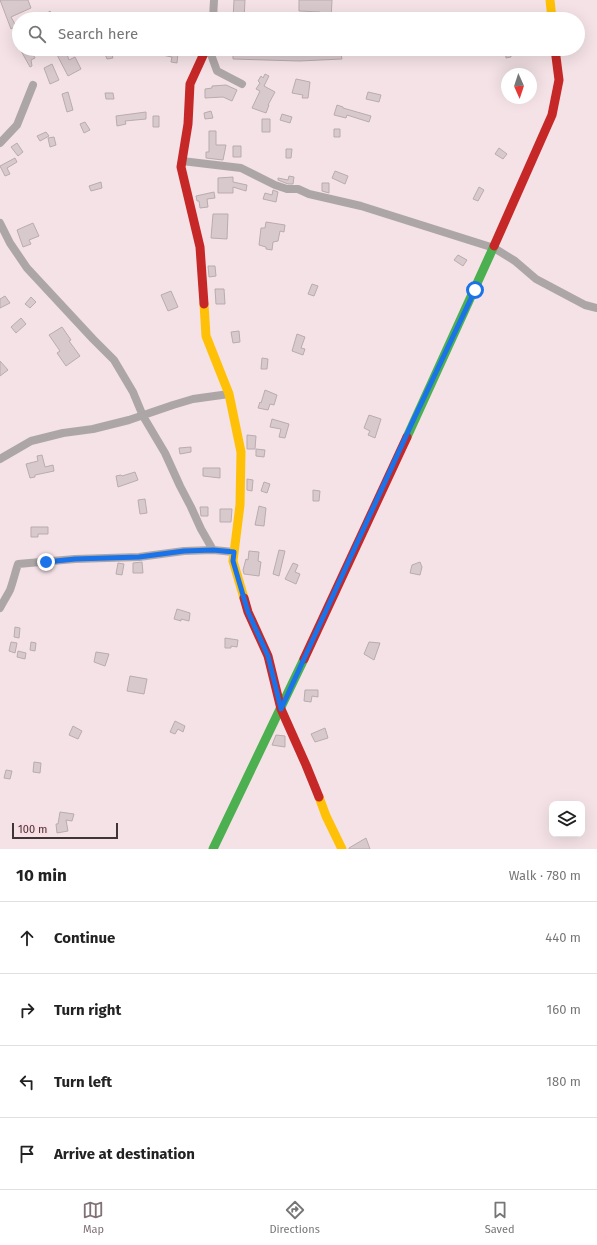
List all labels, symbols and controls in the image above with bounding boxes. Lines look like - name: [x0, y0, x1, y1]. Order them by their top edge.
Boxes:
- search box: [12, 12, 585, 56]
- icon: search: [26, 23, 48, 45]
- text: Search here: [58, 25, 138, 43]
- north arrow: [501, 68, 537, 104]
- route start: [466, 281, 484, 299]
- route end: [37, 553, 55, 571]
- map controls: [549, 801, 585, 837]
- button: layers: [549, 801, 585, 837]
- scale bar: [12, 821, 118, 840]
- text: 100 m: [18, 823, 47, 836]
- text: 10 min: [16, 865, 67, 886]
- text: Walk · 780 m: [509, 868, 581, 883]
- icon: ahead: [16, 927, 38, 949]
- text: Continue: [54, 929, 115, 947]
- text: 440 m: [545, 930, 581, 945]
- icon: right: [16, 999, 38, 1021]
- text: Turn right: [54, 1001, 121, 1019]
- text: 160 m: [547, 1002, 581, 1017]
- icon: left: [16, 1071, 38, 1093]
- text: Turn left: [54, 1073, 112, 1091]
- text: 180 m: [546, 1074, 581, 1089]
- icon: arrive: [16, 1143, 38, 1165]
- text: Arrive at destination: [54, 1145, 195, 1163]
- tab: Map: [82, 1199, 104, 1236]
- tab: Directions: [269, 1199, 320, 1236]
- tab: Saved: [485, 1199, 515, 1236]

